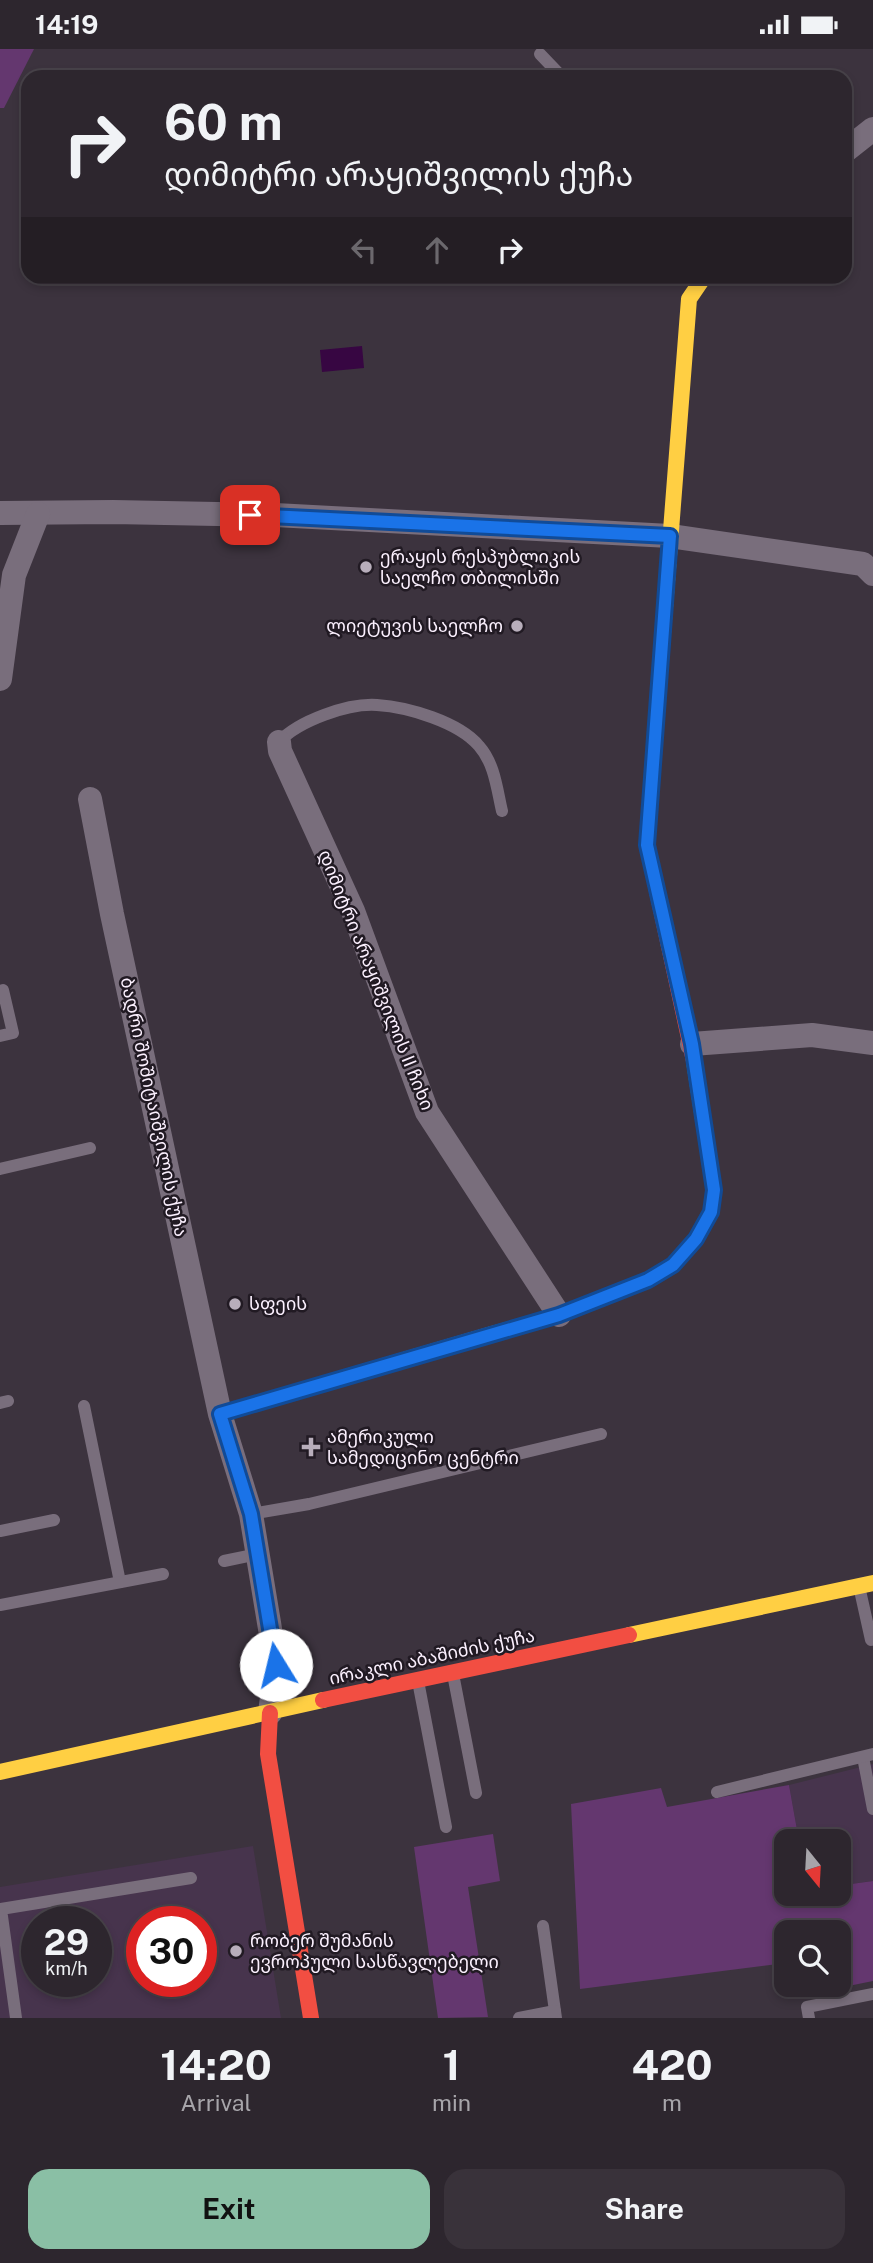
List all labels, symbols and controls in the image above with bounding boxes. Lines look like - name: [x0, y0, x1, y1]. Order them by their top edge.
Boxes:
- text: 14:19: [35, 9, 98, 40]
- text: 60 m: [164, 93, 283, 151]
- icon: right: [49, 98, 140, 189]
- text: დიმიტრი არაყიშვილის ქუჩა: [164, 156, 633, 193]
- icon: left: [345, 231, 383, 269]
- icon: ahead: [418, 231, 456, 269]
- icon: right: [491, 231, 529, 269]
- pin: [220, 485, 280, 545]
- icon: arrive: [231, 496, 269, 534]
- place label: ერაყის რესპუბლიკის საელჩო თბილისში: [380, 546, 580, 589]
- marker: ერაყის რესპუბლიკის საელჩო თბილისში: [358, 559, 374, 575]
- place label: ლიეტუვის საელჩო: [326, 615, 503, 637]
- marker: ლიეტუვის საელჩო: [509, 618, 525, 634]
- street label: დიმიტრი არაყიშვილის II ჩიხი: [314, 847, 438, 1113]
- street label: ბადრი შოშიტაიშვილის ქუჩა: [116, 975, 192, 1239]
- place label: სფეის: [249, 1293, 307, 1315]
- marker: სფეის: [227, 1296, 243, 1312]
- place label: ამერიკული სამედიცინო ცენტრი: [327, 1426, 519, 1469]
- marker: ამერიკული სამედიცინო ცენტრი: [301, 1437, 321, 1457]
- street label: ირაკლი აბაშიძის ქუჩა: [327, 1624, 537, 1690]
- position arrow: [239, 1628, 313, 1702]
- north arrow: [774, 1829, 850, 1906]
- map controls: [774, 1829, 851, 1997]
- speed limit sign: 30: [126, 1906, 217, 1997]
- button: search: [774, 1920, 851, 1997]
- text: 29: [44, 1922, 89, 1963]
- place label: რობერ შუმანის ევროპული სასწავლებელი: [250, 1930, 499, 1973]
- marker: რობერ შუმანის ევროპული სასწავლებელი: [228, 1943, 244, 1959]
- text: km/h: [45, 1958, 88, 1979]
- text: 14:20: [160, 2040, 272, 2089]
- text: 1: [443, 2040, 461, 2089]
- text: 420: [631, 2040, 713, 2089]
- text: Arrival: [181, 2089, 252, 2116]
- text: min: [432, 2089, 471, 2116]
- text: m: [662, 2089, 682, 2116]
- button: Exit: [28, 2169, 430, 2249]
- button: Share: [444, 2169, 845, 2249]

